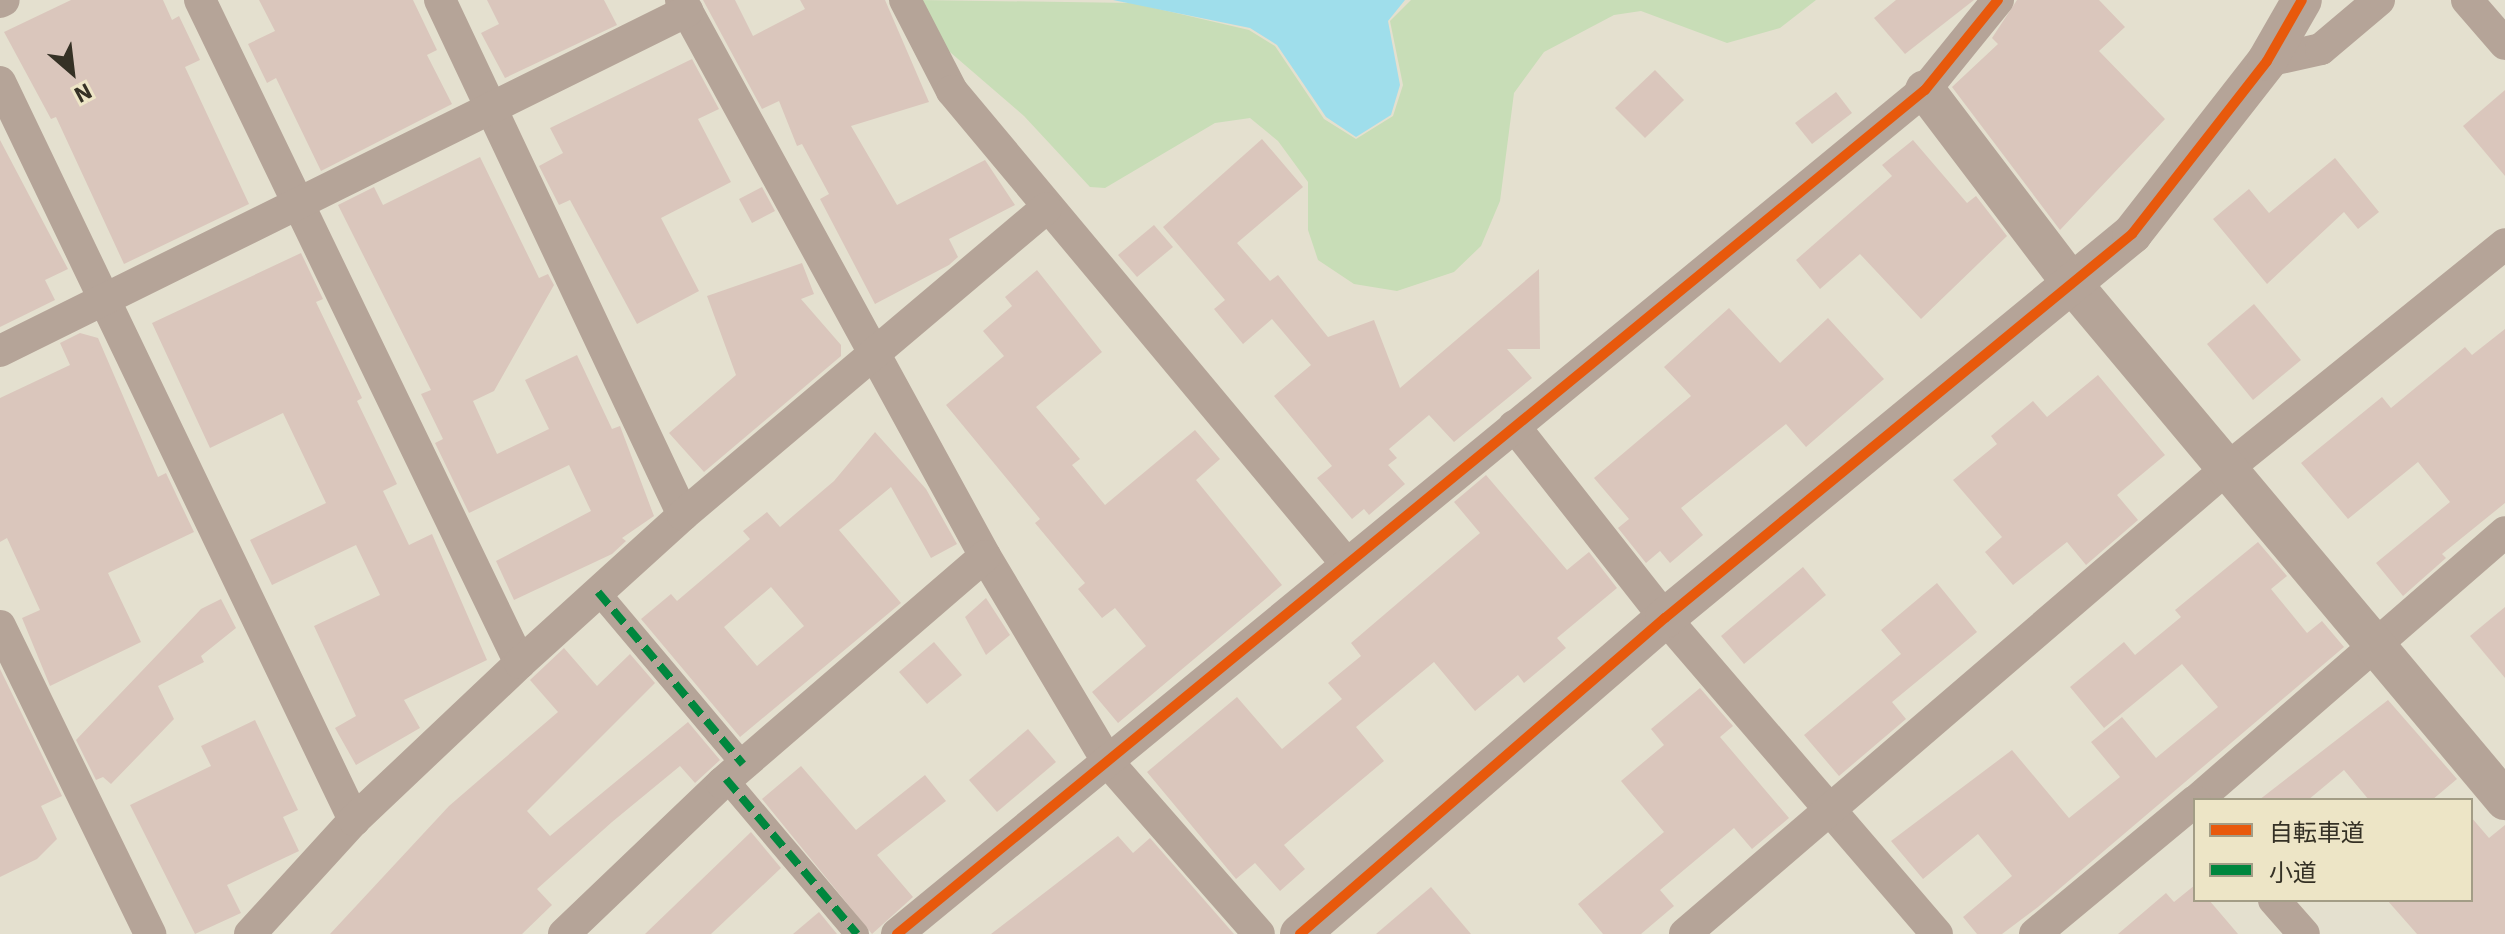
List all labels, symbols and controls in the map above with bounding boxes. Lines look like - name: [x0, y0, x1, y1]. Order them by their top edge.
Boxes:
- north arrow: [32, 32, 112, 112]
- text: N: [70, 77, 97, 110]
- legend: [2193, 798, 2473, 902]
- text: 自転車道: [2269, 816, 2365, 848]
- text: 小道: [2269, 856, 2317, 888]

